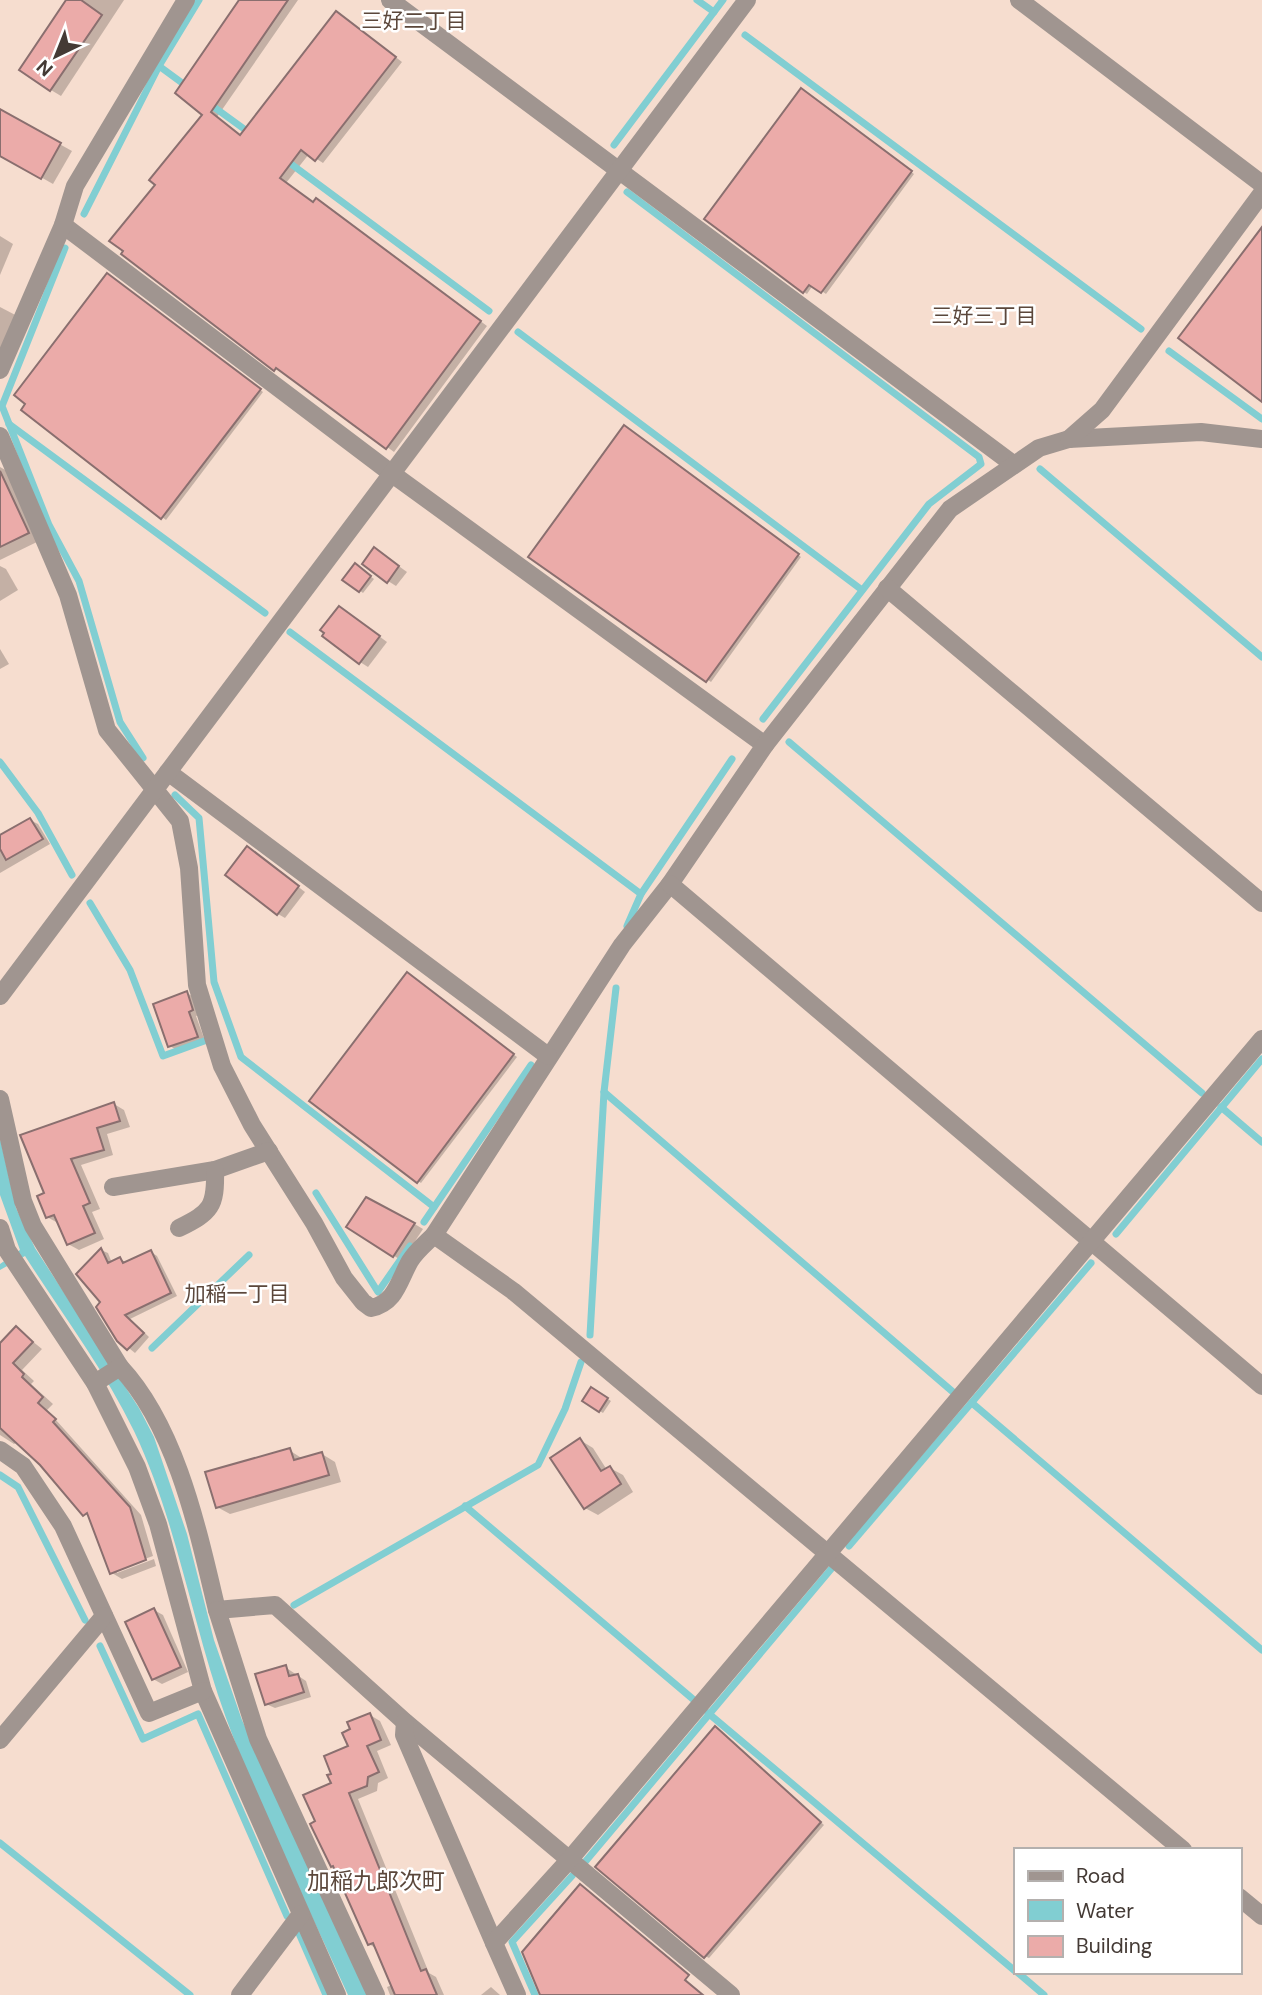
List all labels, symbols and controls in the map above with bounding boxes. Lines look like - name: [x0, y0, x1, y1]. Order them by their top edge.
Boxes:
- district label: 三好二丁目: [362, 7, 467, 35]
- north arrow: [21, 21, 91, 91]
- text: N: [31, 54, 58, 82]
- district label: 三好三丁目: [932, 302, 1037, 330]
- district label: 加稲一丁目: [185, 1280, 290, 1308]
- legend: [1014, 1848, 1241, 1974]
- text: Road: [1076, 1862, 1125, 1890]
- district label: 加稲九郎次町: [307, 1866, 445, 1896]
- text: Water: [1076, 1897, 1134, 1925]
- text: Building: [1076, 1932, 1153, 1960]

